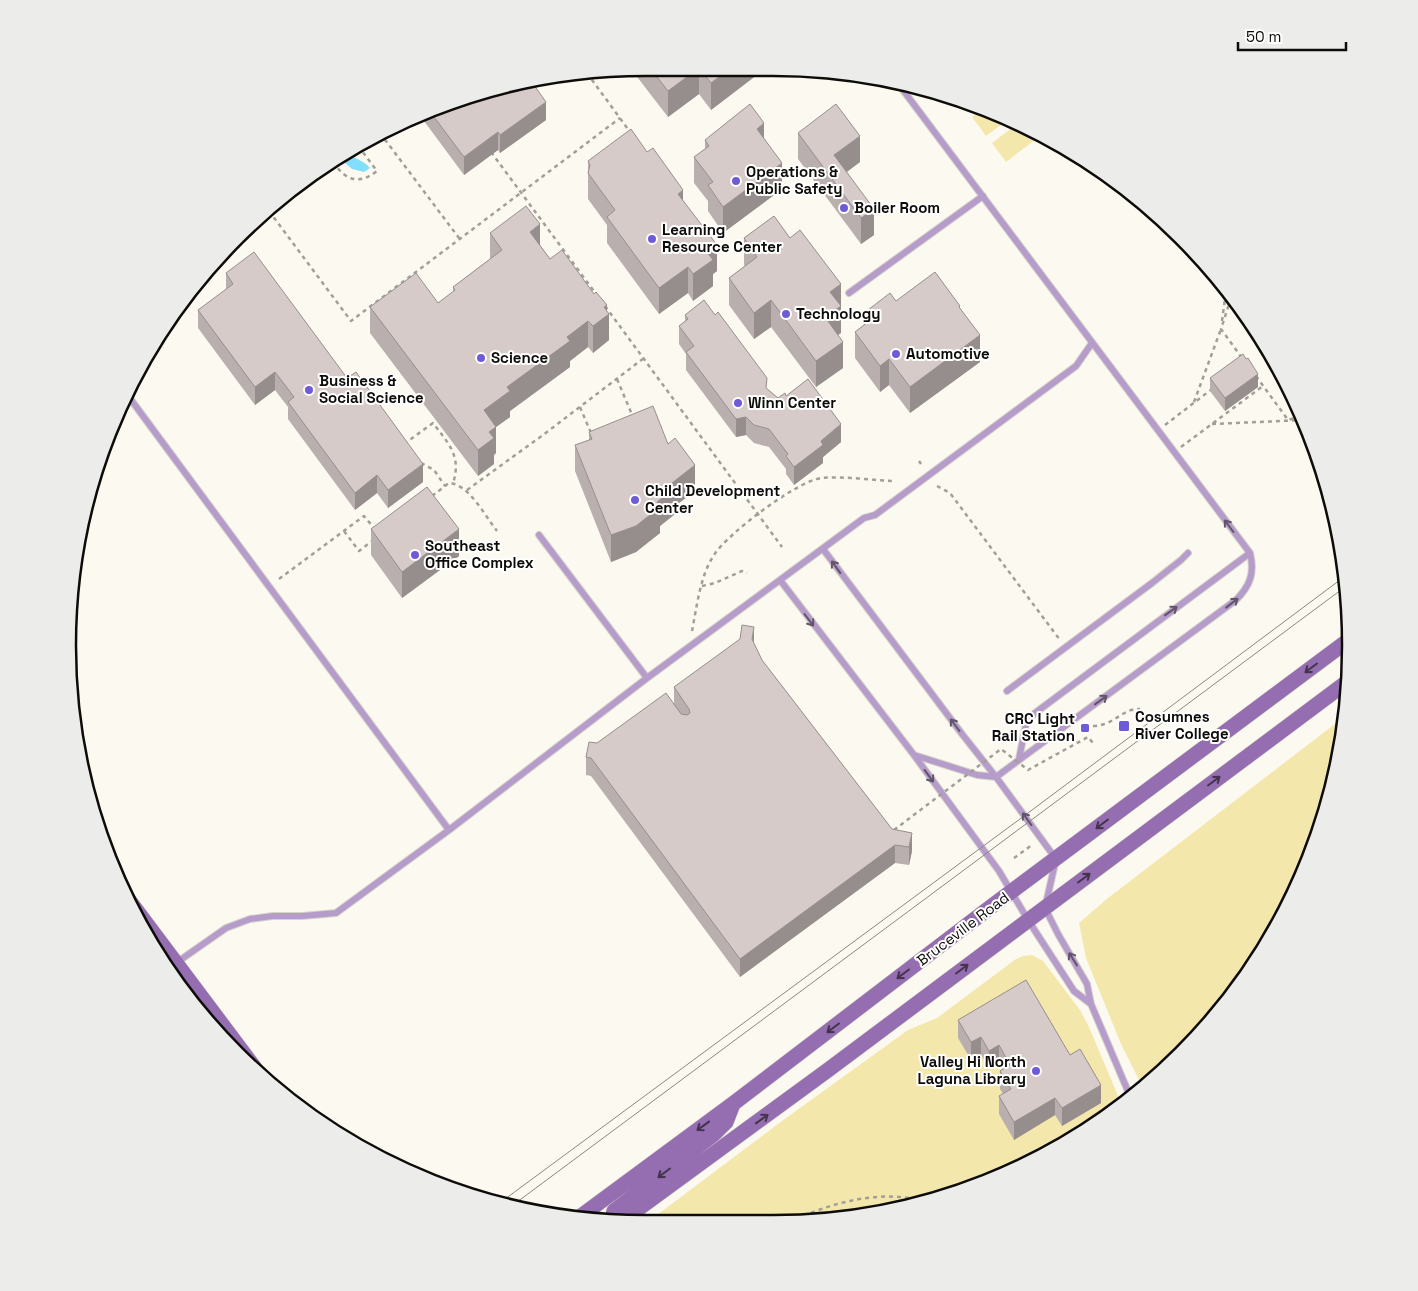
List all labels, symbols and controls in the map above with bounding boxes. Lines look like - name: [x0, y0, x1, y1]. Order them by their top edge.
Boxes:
- scale bar: [1238, 20, 1346, 52]
- text: 50 m: [1246, 27, 1281, 46]
- place label: Operations & Public Safety: [746, 162, 842, 198]
- marker: Operations & Public Safety: [730, 175, 742, 187]
- place label: Boiler Room: [854, 198, 940, 217]
- marker: Boiler Room: [838, 202, 850, 214]
- place label: Learning Resource Center: [662, 220, 782, 256]
- marker: Learning Resource Center: [646, 233, 658, 245]
- place label: Technology: [796, 304, 881, 323]
- marker: Technology: [780, 308, 792, 320]
- place label: Automotive: [906, 344, 990, 363]
- place label: Science: [491, 348, 549, 367]
- marker: Automotive: [890, 348, 902, 360]
- marker: Science: [475, 352, 487, 364]
- place label: Business & Social Science: [319, 371, 424, 407]
- marker: Business & Social Science: [303, 384, 315, 396]
- place label: Winn Center: [748, 393, 836, 412]
- marker: Winn Center: [732, 397, 744, 409]
- place label: Child Development Center: [645, 481, 781, 517]
- marker: Child Development Center: [629, 494, 641, 506]
- one-way arrow: [1224, 520, 1235, 533]
- place label: Southeast Office Complex: [425, 536, 534, 572]
- marker: Southeast Office Complex: [409, 549, 421, 561]
- one-way arrow: [831, 560, 841, 574]
- one-way arrow: [1225, 597, 1238, 608]
- one-way arrow: [1164, 606, 1178, 616]
- one-way arrow: [804, 613, 814, 627]
- one-way arrow: [1304, 663, 1318, 673]
- one-way arrow: [1094, 694, 1107, 705]
- place label: Cosumnes River College: [1135, 707, 1229, 743]
- place label: CRC Light Rail Station: [992, 709, 1075, 745]
- one-way arrow: [950, 718, 960, 732]
- marker: Cosumnes River College: [1117, 719, 1131, 733]
- marker: CRC Light Rail Station: [1079, 722, 1091, 734]
- one-way arrow: [924, 769, 935, 782]
- one-way arrow: [1207, 776, 1221, 786]
- one-way arrow: [1022, 813, 1032, 827]
- one-way arrow: [1095, 819, 1109, 829]
- one-way arrow: [1077, 873, 1090, 884]
- street label: Bruceville Road: [913, 888, 1013, 970]
- one-way arrow: [1068, 953, 1078, 967]
- one-way arrow: [955, 964, 968, 975]
- one-way arrow: [897, 968, 910, 979]
- one-way arrow: [827, 1022, 840, 1033]
- place label: Valley Hi North Laguna Library: [918, 1052, 1026, 1088]
- marker: Valley Hi North Laguna Library: [1030, 1065, 1042, 1077]
- one-way arrow: [755, 1113, 768, 1124]
- one-way arrow: [697, 1120, 710, 1131]
- one-way arrow: [657, 1167, 670, 1178]

